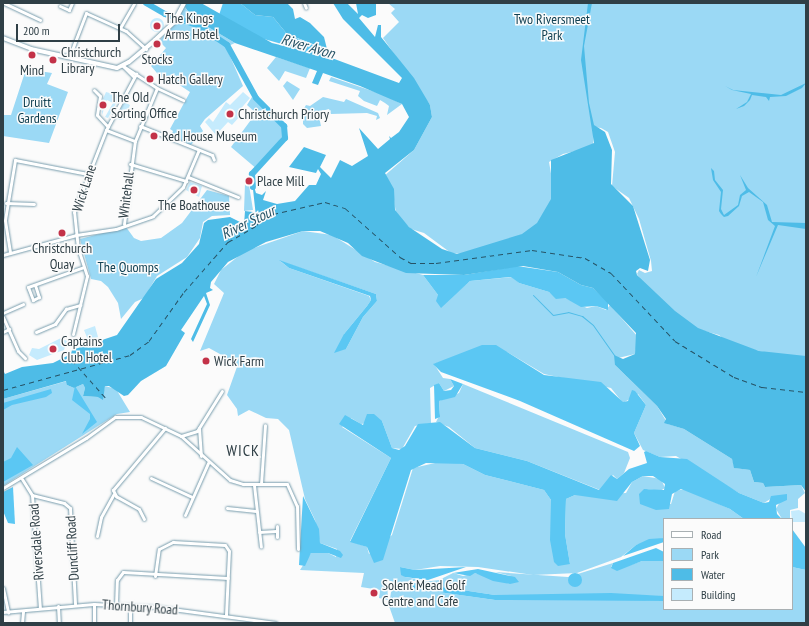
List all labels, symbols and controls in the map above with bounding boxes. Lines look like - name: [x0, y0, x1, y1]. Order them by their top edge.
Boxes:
- place label: The Kings Arms Hotel: [165, 10, 219, 42]
- park label: Two Riversmeet Park: [514, 11, 590, 44]
- scale bar: [18, 16, 122, 42]
- marker: The Kings Arms Hotel: [152, 21, 162, 31]
- text: 200 m: [23, 23, 50, 38]
- water label: River Avon: [279, 30, 337, 62]
- marker: Stocks: [152, 39, 162, 49]
- place label: Christchurch Library: [61, 44, 121, 76]
- marker: Mind: [27, 50, 37, 60]
- place label: Stocks: [142, 51, 172, 67]
- marker: Christchurch Library: [48, 55, 58, 65]
- place label: Mind: [20, 62, 44, 78]
- place label: Hatch Gallery: [158, 71, 223, 87]
- marker: Hatch Gallery: [145, 74, 155, 84]
- place label: The Old Sorting Office: [111, 89, 177, 122]
- park label: Druitt Gardens: [17, 94, 57, 126]
- marker: The Old Sorting Office: [98, 100, 108, 110]
- place label: Christchurch Priory: [238, 106, 329, 122]
- marker: Christchurch Priory: [225, 109, 235, 119]
- place label: Red House Museum: [162, 128, 257, 144]
- marker: Red House Museum: [149, 131, 159, 141]
- street label: Wick Lane: [68, 162, 100, 214]
- street label: Whitehall: [115, 171, 137, 219]
- place label: Place Mill: [257, 173, 304, 189]
- marker: Place Mill: [244, 176, 254, 186]
- marker: The Boathouse: [189, 185, 199, 195]
- place label: The Boathouse: [158, 197, 230, 213]
- water label: River Stour: [218, 201, 278, 243]
- marker: Christchurch Quay: [57, 228, 67, 238]
- place label: Christchurch Quay: [32, 240, 92, 272]
- park label: The Quomps: [98, 259, 158, 275]
- place label: Captains Club Hotel: [61, 333, 112, 366]
- marker: Captains Club Hotel: [48, 344, 58, 354]
- place label: Wick Farm: [214, 353, 264, 369]
- marker: Wick Farm: [201, 356, 211, 366]
- district label: WICK: [226, 440, 260, 460]
- street label: Riversdale Road: [25, 503, 47, 581]
- street label: Duncliff Road: [62, 515, 82, 581]
- legend: [663, 518, 793, 610]
- text: Road: [701, 527, 721, 542]
- text: Park: [701, 547, 719, 562]
- text: Water: [701, 567, 725, 582]
- place label: Solent Mead Golf Centre and Cafe: [382, 577, 465, 610]
- text: Building: [701, 587, 736, 602]
- marker: Solent Mead Golf Centre and Cafe: [369, 588, 379, 598]
- street label: Thornbury Road: [101, 596, 179, 618]

